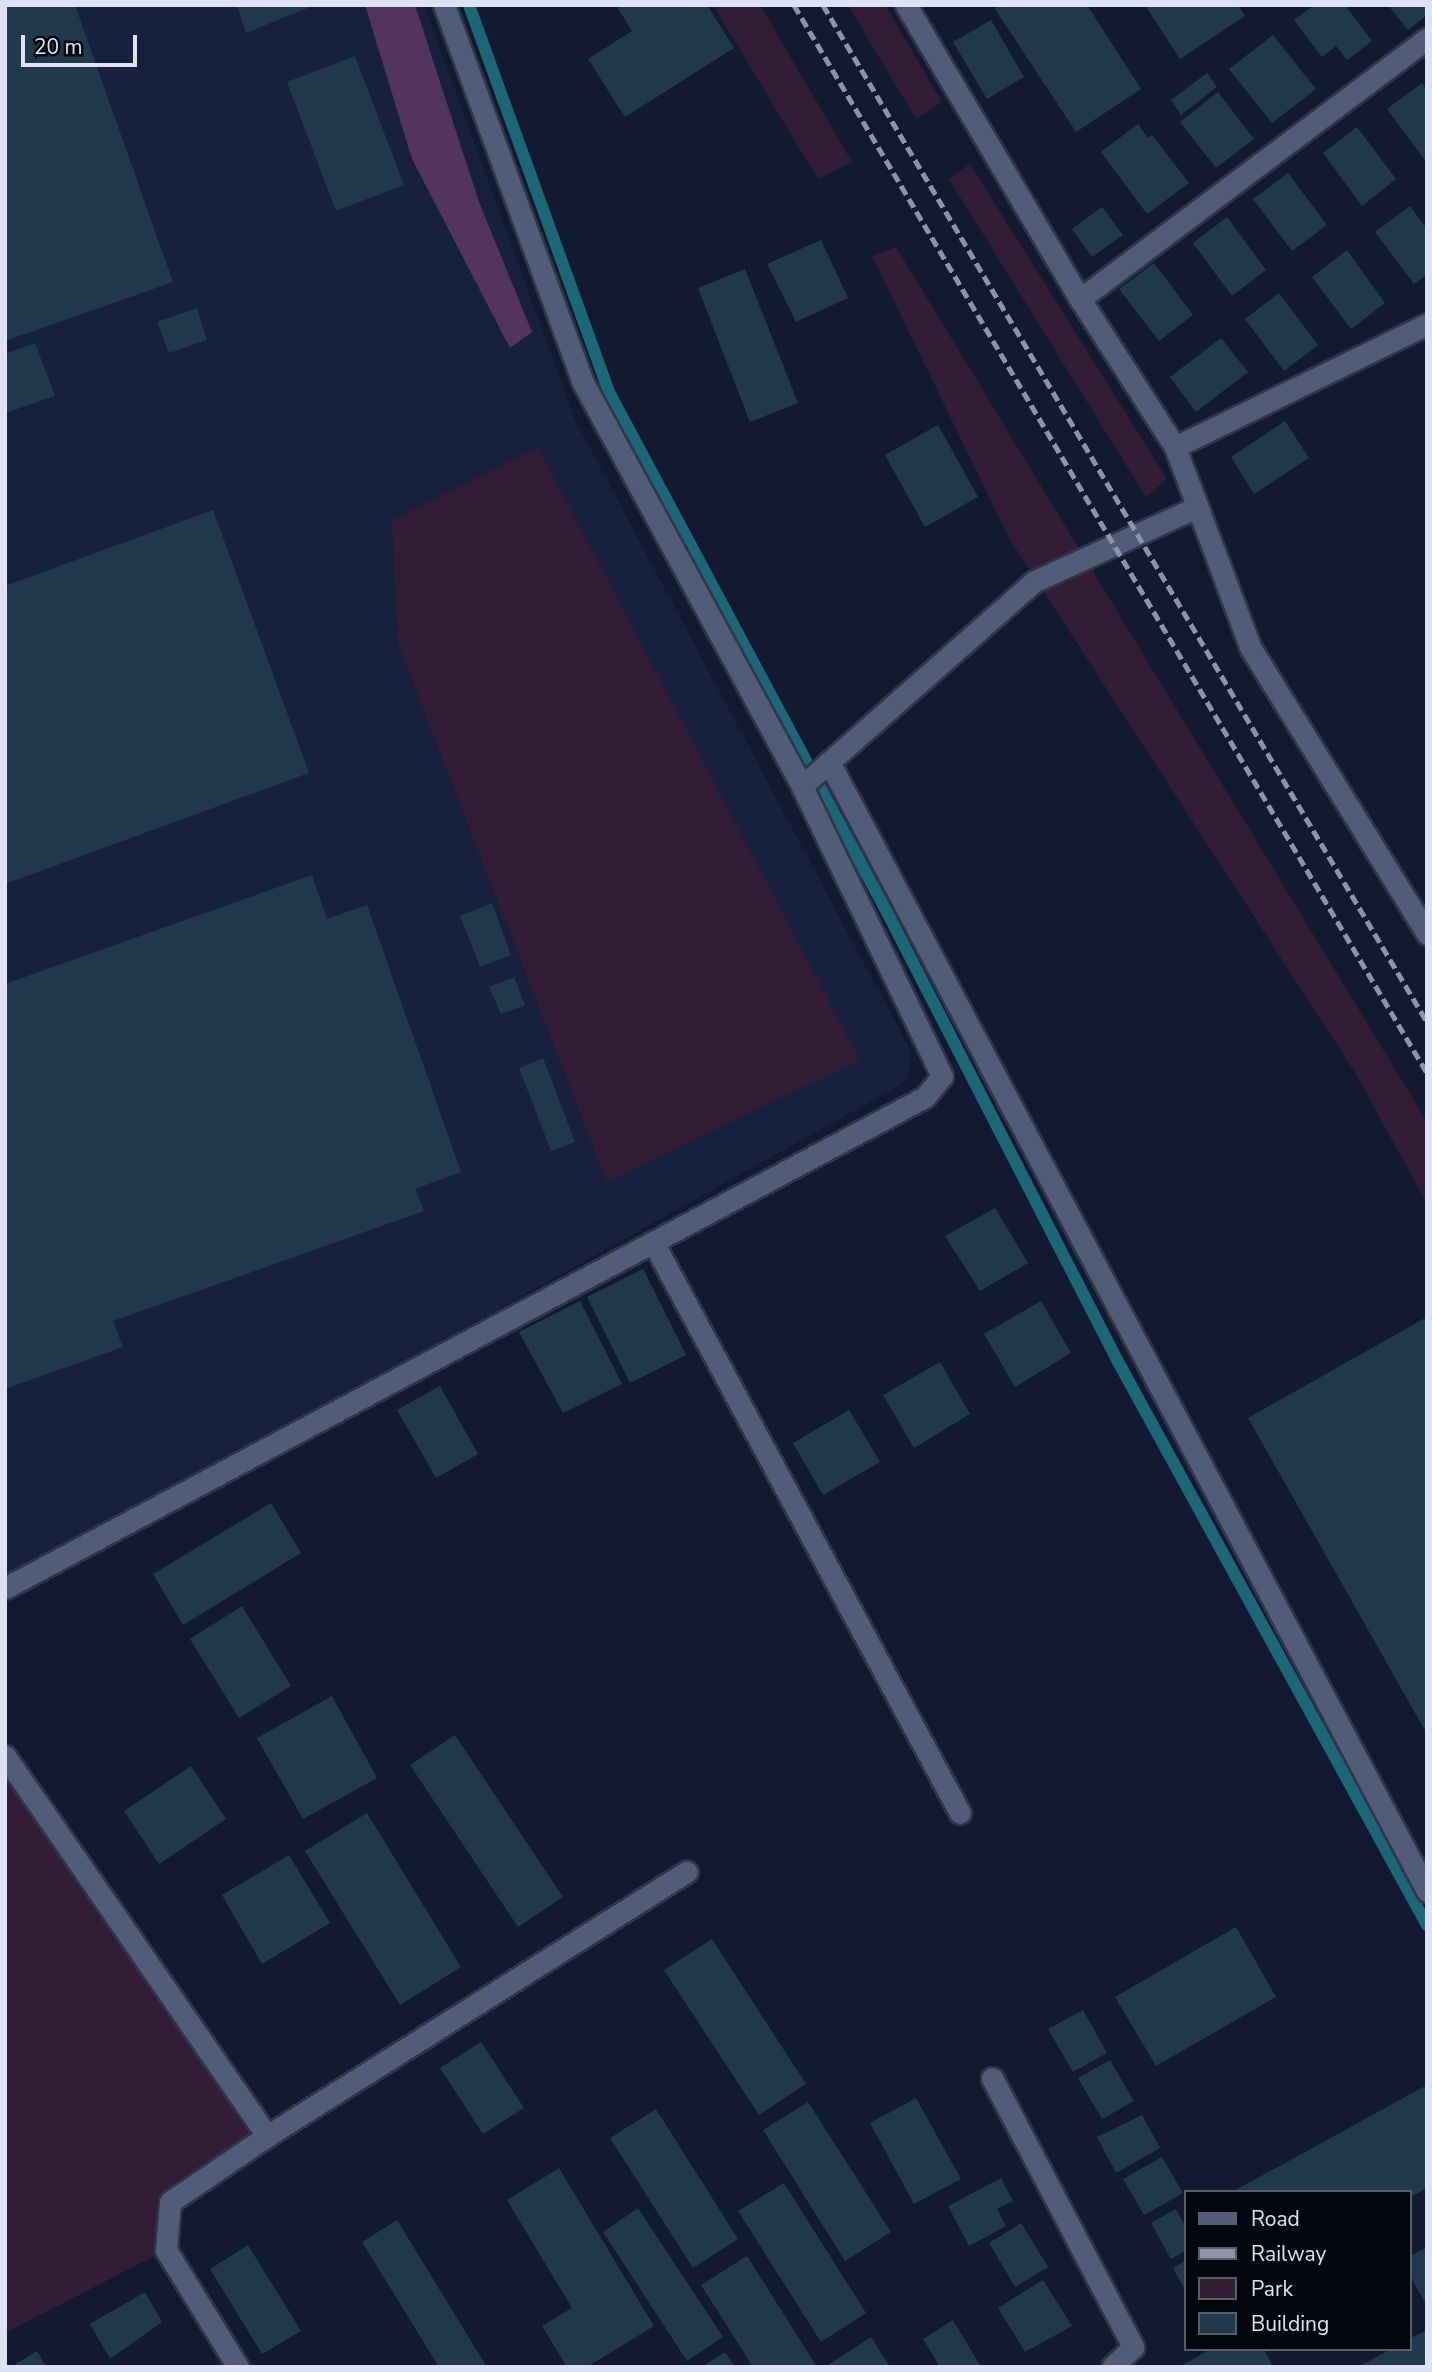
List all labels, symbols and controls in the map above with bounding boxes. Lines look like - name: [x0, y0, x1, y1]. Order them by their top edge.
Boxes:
- scale bar: [24, 21, 140, 65]
- text: 20 m: [34, 33, 83, 61]
- legend: [1184, 2190, 1411, 2351]
- text: Road: [1251, 2205, 1300, 2233]
- text: Railway: [1251, 2240, 1326, 2268]
- text: Park: [1251, 2275, 1293, 2303]
- text: Building: [1251, 2310, 1329, 2338]

